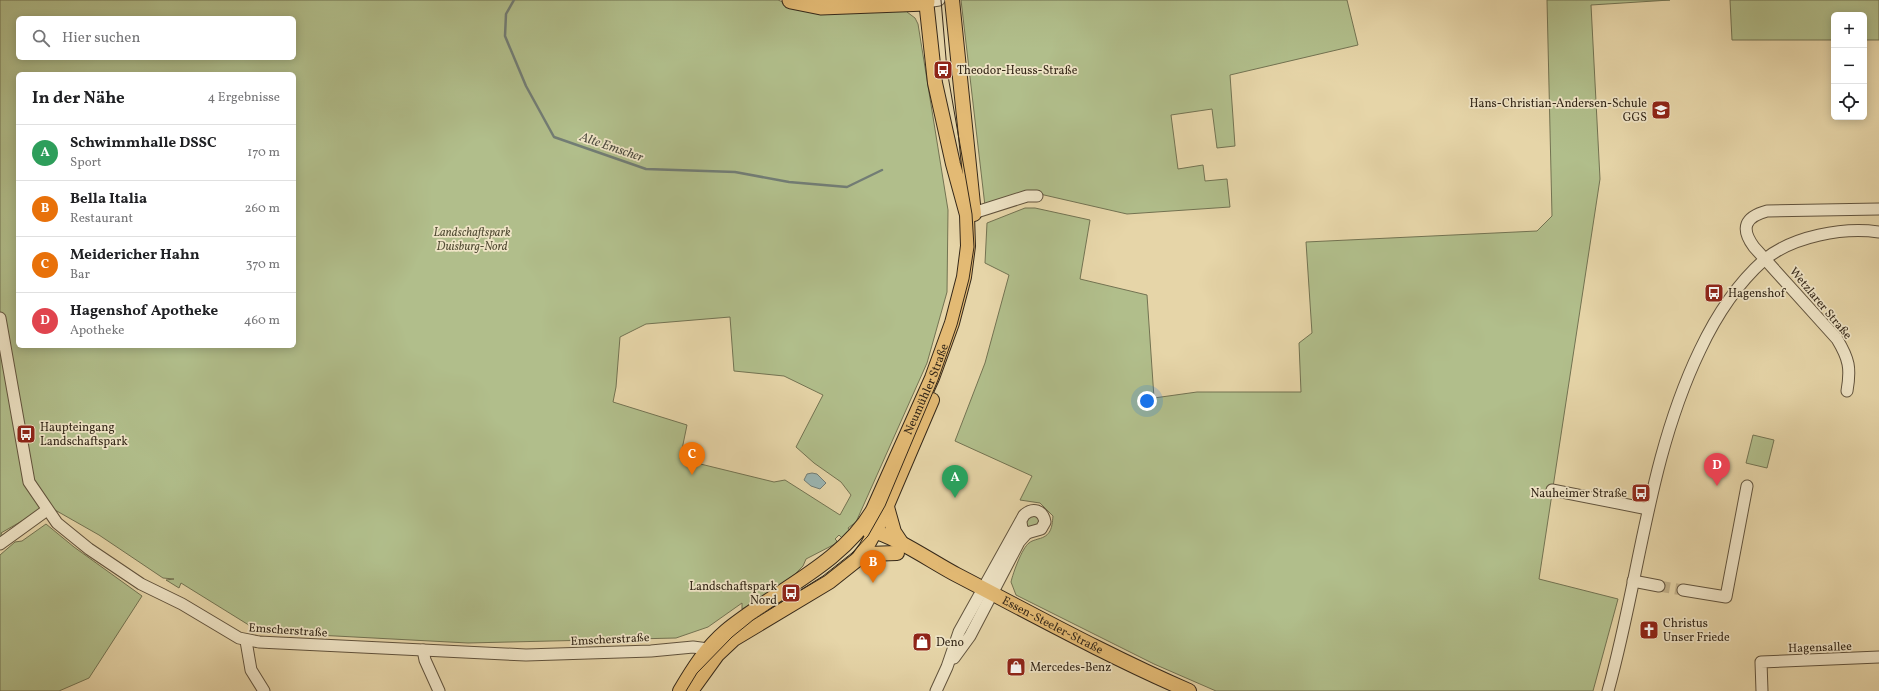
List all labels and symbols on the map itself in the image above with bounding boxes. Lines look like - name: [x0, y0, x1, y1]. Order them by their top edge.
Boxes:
- bus stop icon: Theodor-Heuss-Straße: [932, 59, 954, 81]
- place label: Theodor-Heuss-Straße: [957, 63, 1078, 79]
- place label: Hans-Christian-Andersen-Schule GGS: [1469, 96, 1647, 126]
- school or university icon: Hans-Christian-Andersen-Schule GGS: [1650, 99, 1672, 121]
- water label: Alte Emscher: [576, 128, 646, 167]
- park label: Landschaftspark Duisburg-Nord: [433, 225, 511, 255]
- street label: Wetzlarer Straße: [1785, 264, 1855, 343]
- bus stop icon: Hagenshof: [1703, 282, 1725, 304]
- place label: Hagenshof: [1728, 286, 1787, 302]
- street label: Neumühler Straße: [901, 341, 953, 438]
- your location: [1137, 391, 1157, 411]
- place label: Haupteingang Landschaftspark: [40, 420, 128, 450]
- bus stop icon: Haupteingang Landschaftspark: [15, 423, 37, 445]
- pin: C: [679, 442, 705, 475]
- pin: D: [1704, 453, 1730, 486]
- pin: A: [942, 465, 968, 498]
- bus stop icon: Nauheimer Straße: [1630, 482, 1652, 504]
- place label: Nauheimer Straße: [1530, 486, 1627, 502]
- pin: B: [860, 550, 886, 583]
- place label: Landschaftspark Nord: [689, 579, 777, 609]
- bus stop icon: Landschaftspark Nord: [780, 582, 802, 604]
- street label: Essen-Steeler-Straße: [999, 593, 1106, 659]
- place label: Christus Unser Friede: [1663, 616, 1730, 646]
- church icon: Christus Unser Friede: [1638, 619, 1660, 641]
- street label: Emscherstraße: [248, 620, 328, 642]
- street label: Emscherstraße: [570, 630, 650, 650]
- shop icon: Deno: [911, 631, 933, 653]
- place label: Deno: [936, 635, 964, 651]
- street label: Hagensallee: [1788, 639, 1852, 657]
- shop icon: Mercedes-Benz: [1005, 656, 1027, 678]
- place label: Mercedes-Benz: [1030, 660, 1111, 676]

